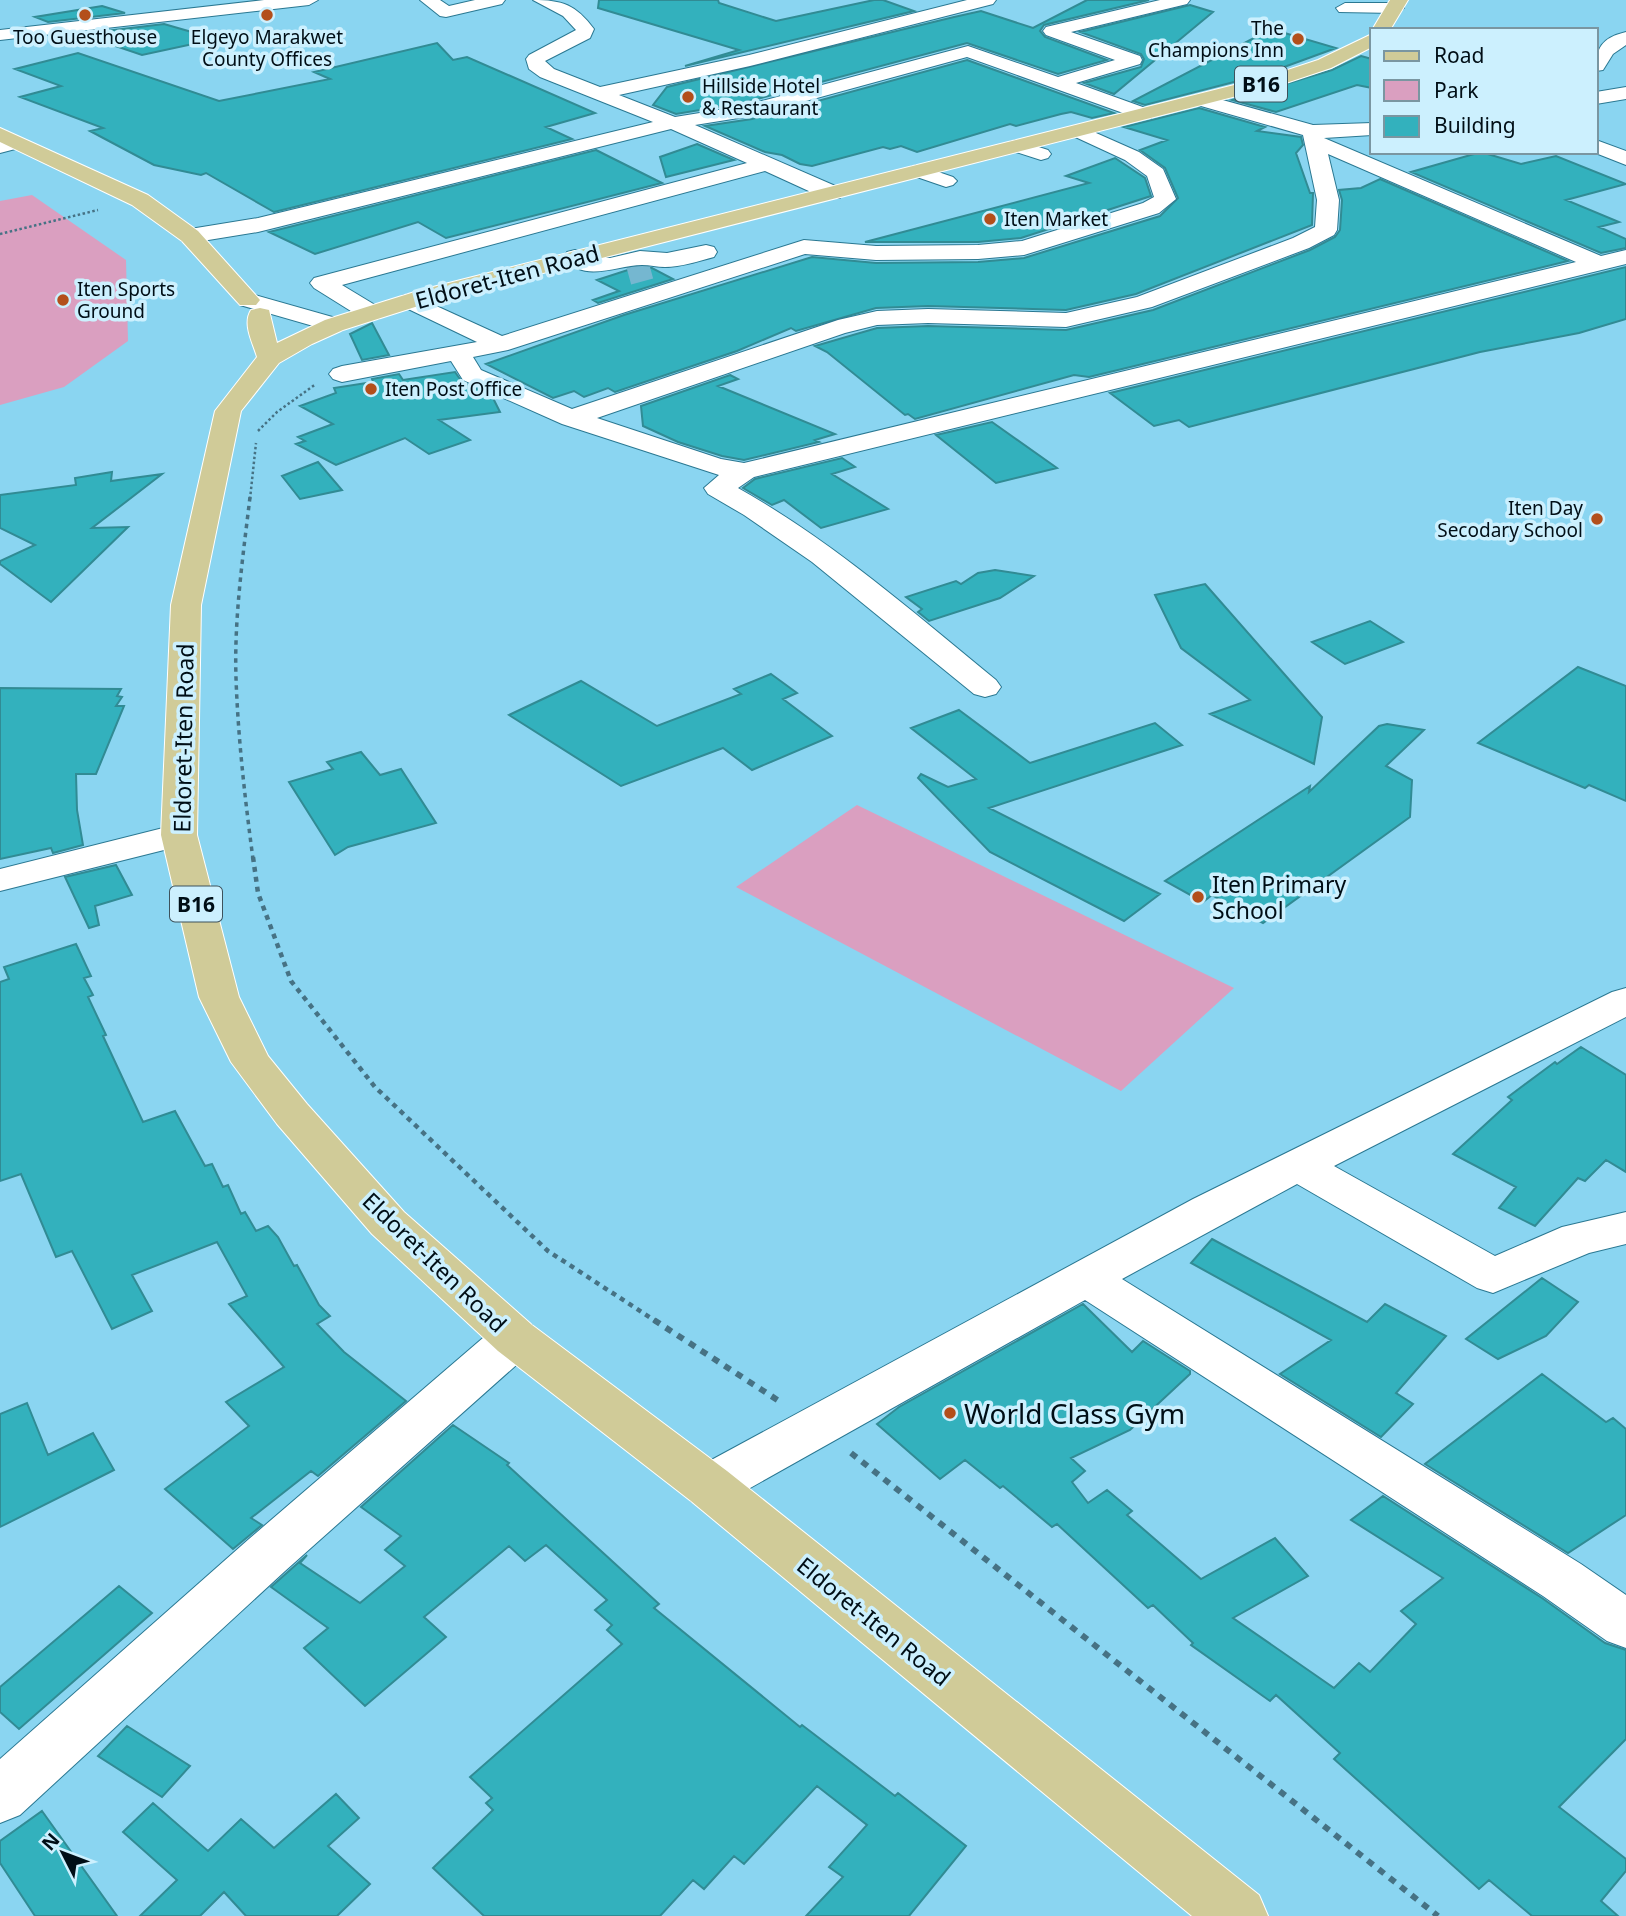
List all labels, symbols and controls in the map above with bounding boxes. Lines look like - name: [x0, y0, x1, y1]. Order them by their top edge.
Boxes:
- marker: Too Guesthouse: [77, 7, 93, 23]
- marker: Elgeyo Marakwet County Offices: [259, 7, 275, 23]
- place label: The Champions Inn: [1148, 15, 1284, 63]
- place label: Too Guesthouse: [13, 24, 157, 50]
- place label: Elgeyo Marakwet County Offices: [191, 24, 343, 72]
- legend: [1370, 28, 1598, 154]
- marker: The Champions Inn: [1290, 31, 1306, 47]
- text: Road: [1434, 41, 1484, 69]
- road number: B16: [1235, 66, 1287, 102]
- place label: Hillside Hotel & Restaurant: [702, 73, 820, 121]
- text: Park: [1434, 76, 1479, 104]
- marker: Hillside Hotel & Restaurant: [680, 89, 696, 105]
- text: Building: [1434, 111, 1516, 139]
- place label: Iten Market: [1004, 206, 1108, 232]
- marker: Iten Market: [982, 211, 998, 227]
- street label: Eldoret-Iten Road: [412, 236, 602, 316]
- place label: Iten Sports Ground: [77, 276, 175, 324]
- marker: Iten Sports Ground: [55, 292, 71, 308]
- place label: Iten Post Office: [385, 376, 522, 402]
- marker: Iten Post Office: [363, 381, 379, 397]
- place label: Iten Day Secodary School: [1437, 495, 1583, 543]
- marker: Iten Day Secodary School: [1589, 511, 1605, 527]
- street label: Eldoret-Iten Road: [165, 643, 201, 833]
- place label: Iten Primary School: [1212, 868, 1347, 926]
- road number: B16: [170, 886, 222, 922]
- marker: Iten Primary School: [1190, 889, 1206, 905]
- street label: Eldoret-Iten Road: [356, 1185, 514, 1339]
- place label: World Class Gym: [964, 1394, 1185, 1432]
- marker: World Class Gym: [942, 1405, 958, 1421]
- street label: Eldoret-Iten Road: [790, 1549, 958, 1693]
- north arrow: [28, 1818, 98, 1888]
- text: N: [36, 1827, 65, 1856]

